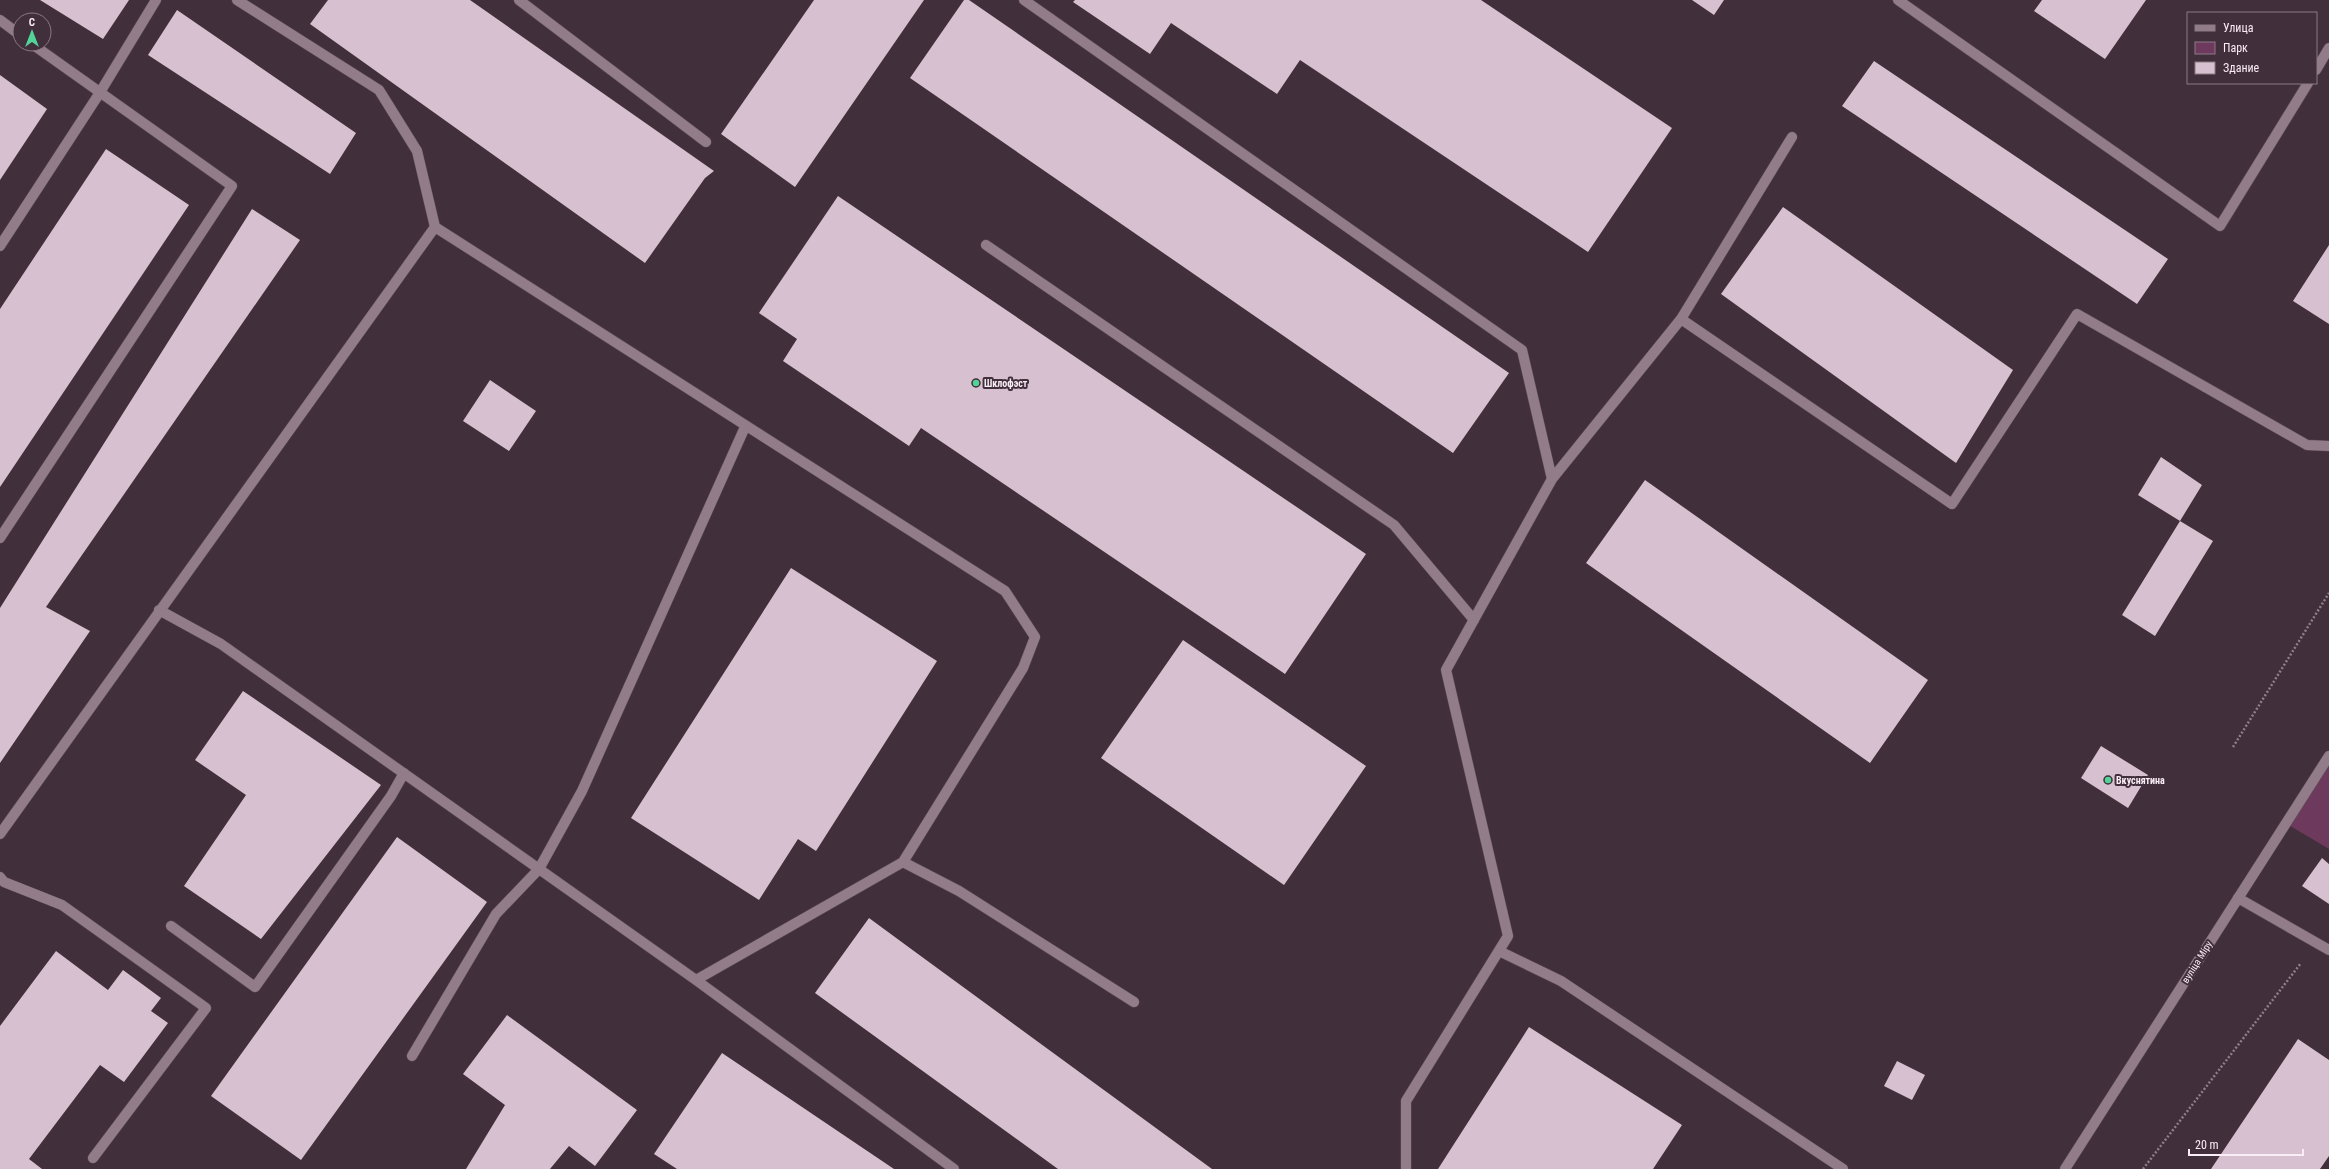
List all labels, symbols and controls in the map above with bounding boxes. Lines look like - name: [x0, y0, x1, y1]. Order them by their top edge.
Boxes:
- north arrow: [12, 12, 52, 52]
- legend: [2187, 12, 2317, 84]
- text: С: [29, 16, 35, 29]
- text: Улица: [2223, 21, 2254, 35]
- text: Парк: [2223, 41, 2248, 55]
- text: Здание: [2223, 61, 2260, 75]
- marker: Шклофэст: [971, 378, 981, 388]
- place label: Шклофэст: [984, 378, 1028, 389]
- marker: Вкуснятина: [2103, 775, 2113, 785]
- place label: Вкуснятина: [2116, 775, 2165, 786]
- street label: вуліца Міру: [2180, 939, 2214, 985]
- scale bar: [2189, 1131, 2303, 1157]
- text: 20 m: [2195, 1138, 2219, 1152]

